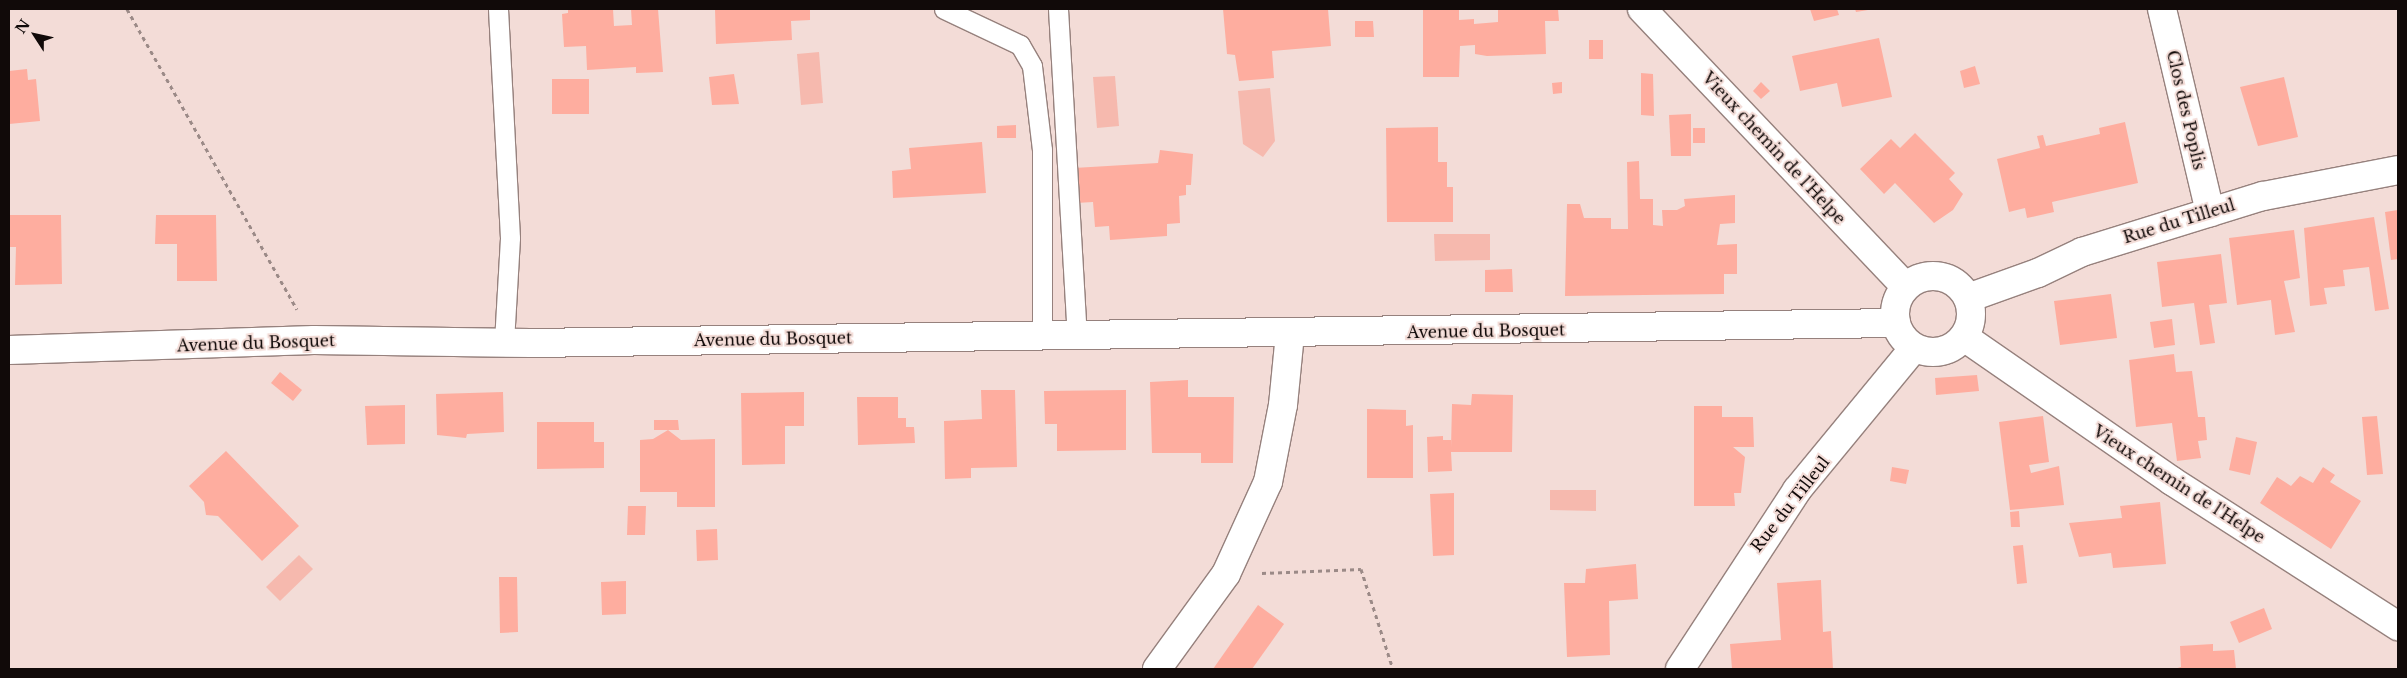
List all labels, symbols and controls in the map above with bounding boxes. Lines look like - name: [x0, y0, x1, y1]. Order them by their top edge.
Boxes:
- north arrow: [10, 10, 60, 60]
- text: N: [12, 16, 34, 37]
- street label: Clos des Poplis: [2163, 48, 2209, 172]
- street label: Vieux chemin de l'Helpe: [1698, 68, 1850, 228]
- street label: Rue du Tilleul: [2120, 195, 2238, 247]
- street label: Avenue du Bosquet: [1407, 320, 1565, 342]
- street label: Avenue du Bosquet: [694, 328, 852, 350]
- street label: Avenue du Bosquet: [177, 331, 335, 355]
- street label: Vieux chemin de l'Helpe: [2089, 421, 2269, 547]
- street label: Rue du Tilleul: [1747, 452, 1833, 556]

